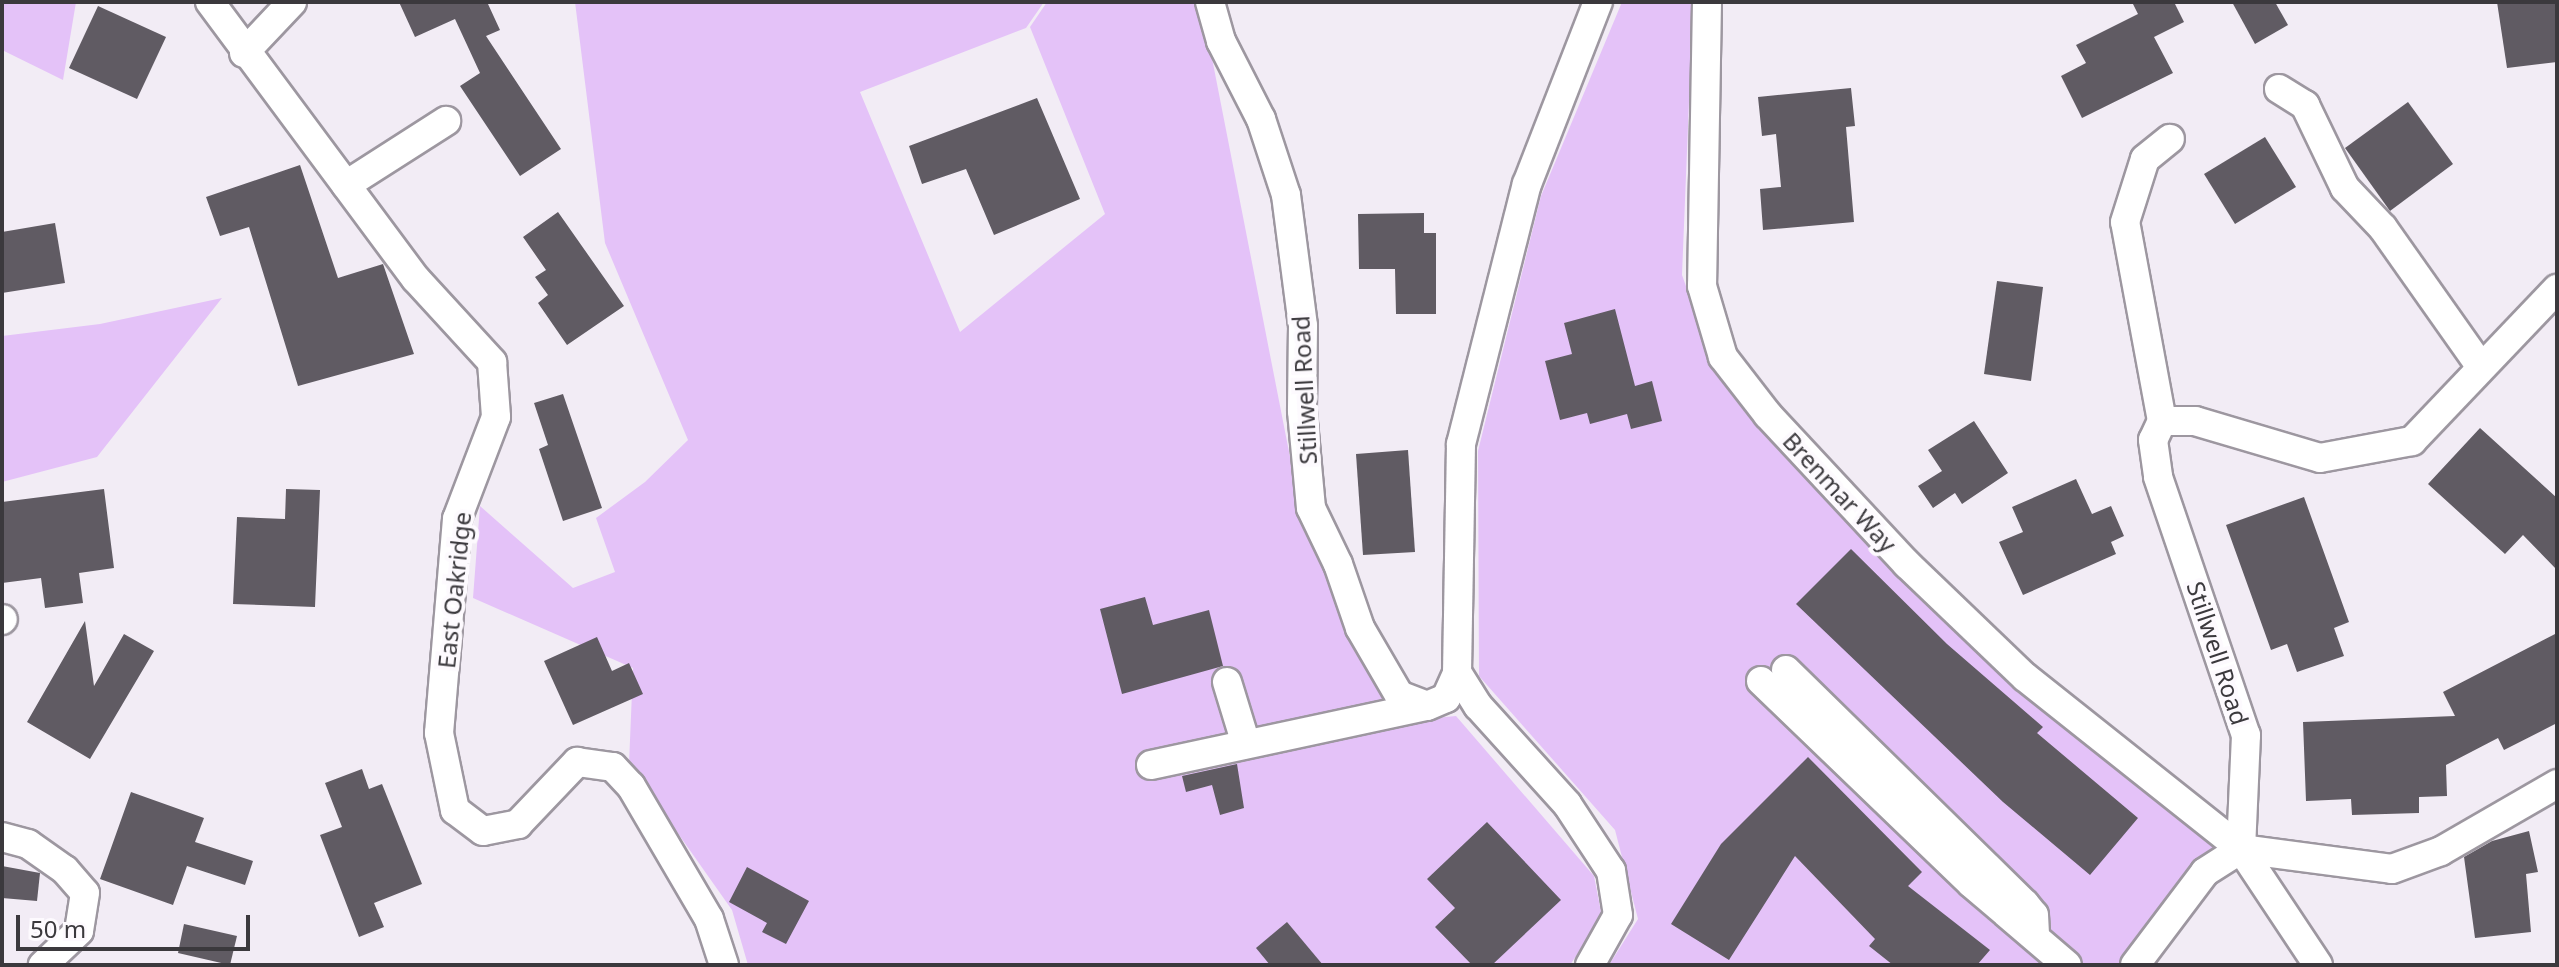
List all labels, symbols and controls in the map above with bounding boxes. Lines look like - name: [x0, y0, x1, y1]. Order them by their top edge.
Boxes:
- street label: Stillwell Road: [1286, 315, 1322, 465]
- street label: Brenmar Way: [1777, 426, 1903, 558]
- street label: East Oakridge: [431, 510, 477, 670]
- street label: Stillwell Road: [2181, 578, 2255, 728]
- scale bar: [20, 899, 254, 949]
- text: 50 m: [30, 912, 86, 945]

